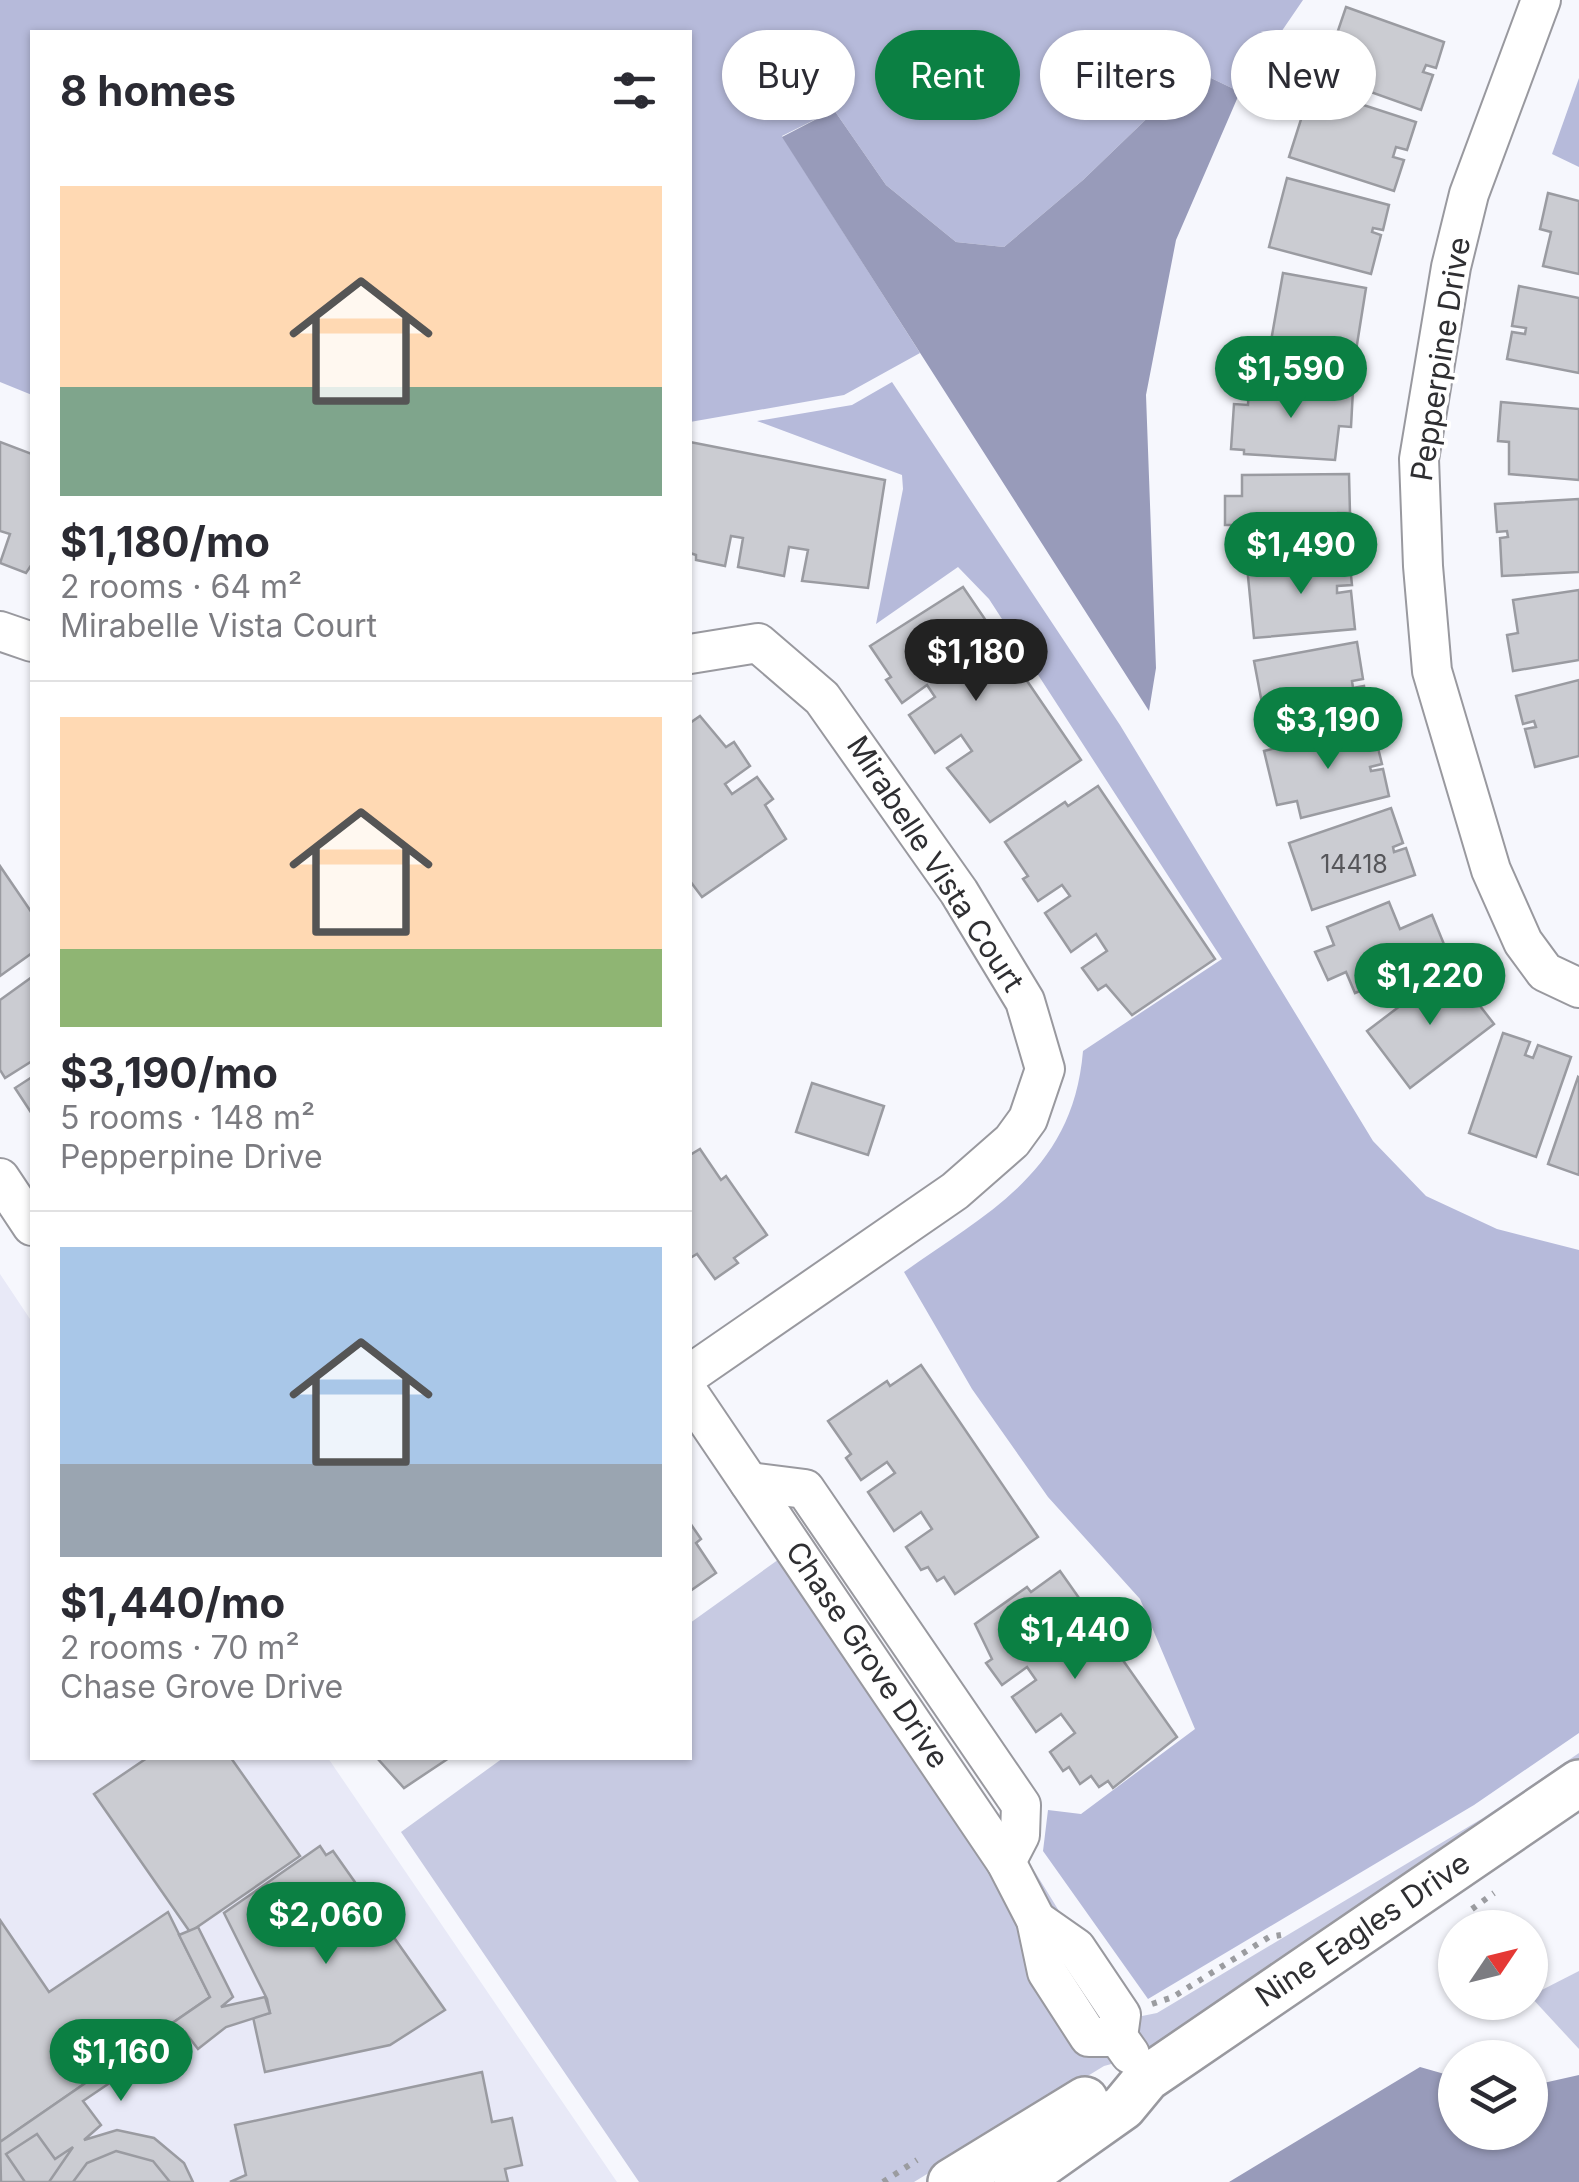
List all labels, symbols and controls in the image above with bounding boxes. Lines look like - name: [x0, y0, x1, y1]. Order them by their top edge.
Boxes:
- chip: Buy: [722, 30, 855, 120]
- chip: Rent: [875, 30, 1020, 120]
- chip: Filters: [1040, 30, 1211, 120]
- chip: New: [1231, 30, 1376, 120]
- icon: filters: [607, 63, 662, 118]
- text: 8 homes: [60, 65, 236, 116]
- street label: Pepperpine Drive: [1403, 234, 1477, 483]
- icon: home: [271, 251, 451, 431]
- pin: $1,590: [1210, 336, 1372, 421]
- text: $1,590: [1237, 349, 1345, 388]
- pin: $1,490: [1220, 512, 1382, 597]
- text: $1,180/mo: [60, 516, 270, 567]
- text: $1,490: [1246, 525, 1356, 564]
- text: 2 rooms · 64 m²: [60, 567, 302, 606]
- text: Mirabelle Vista Court: [60, 606, 377, 645]
- pin: $1,180: [895, 619, 1057, 704]
- text: $1,180: [927, 632, 1025, 671]
- pin: $3,190: [1247, 687, 1409, 772]
- text: $3,190: [1276, 700, 1380, 739]
- street label: Mirabelle Vista Court: [840, 729, 1032, 998]
- icon: home: [271, 782, 451, 962]
- house number: 14418: [1320, 849, 1388, 879]
- pin: $1,220: [1349, 943, 1511, 1028]
- text: $1,220: [1376, 956, 1484, 995]
- text: $3,190/mo: [60, 1047, 278, 1098]
- text: 5 rooms · 148 m²: [60, 1098, 315, 1137]
- text: Pepperpine Drive: [60, 1137, 323, 1176]
- icon: home: [271, 1312, 451, 1492]
- street label: Chase Grove Drive: [779, 1534, 957, 1775]
- text: $1,440/mo: [60, 1577, 285, 1628]
- pin: $1,440: [994, 1597, 1156, 1682]
- text: $1,440: [1020, 1610, 1130, 1649]
- text: 2 rooms · 70 m²: [60, 1628, 300, 1667]
- text: Chase Grove Drive: [60, 1667, 343, 1706]
- street label: Nine Eagles Drive: [1249, 1844, 1476, 2014]
- pin: $2,060: [245, 1882, 407, 1967]
- text: $2,060: [269, 1895, 383, 1934]
- north arrow: [1438, 1910, 1548, 2020]
- map controls: [1438, 1910, 1548, 2150]
- pin: $1,160: [40, 2019, 202, 2104]
- text: $1,160: [72, 2032, 170, 2071]
- button: layers: [1438, 2040, 1548, 2150]

